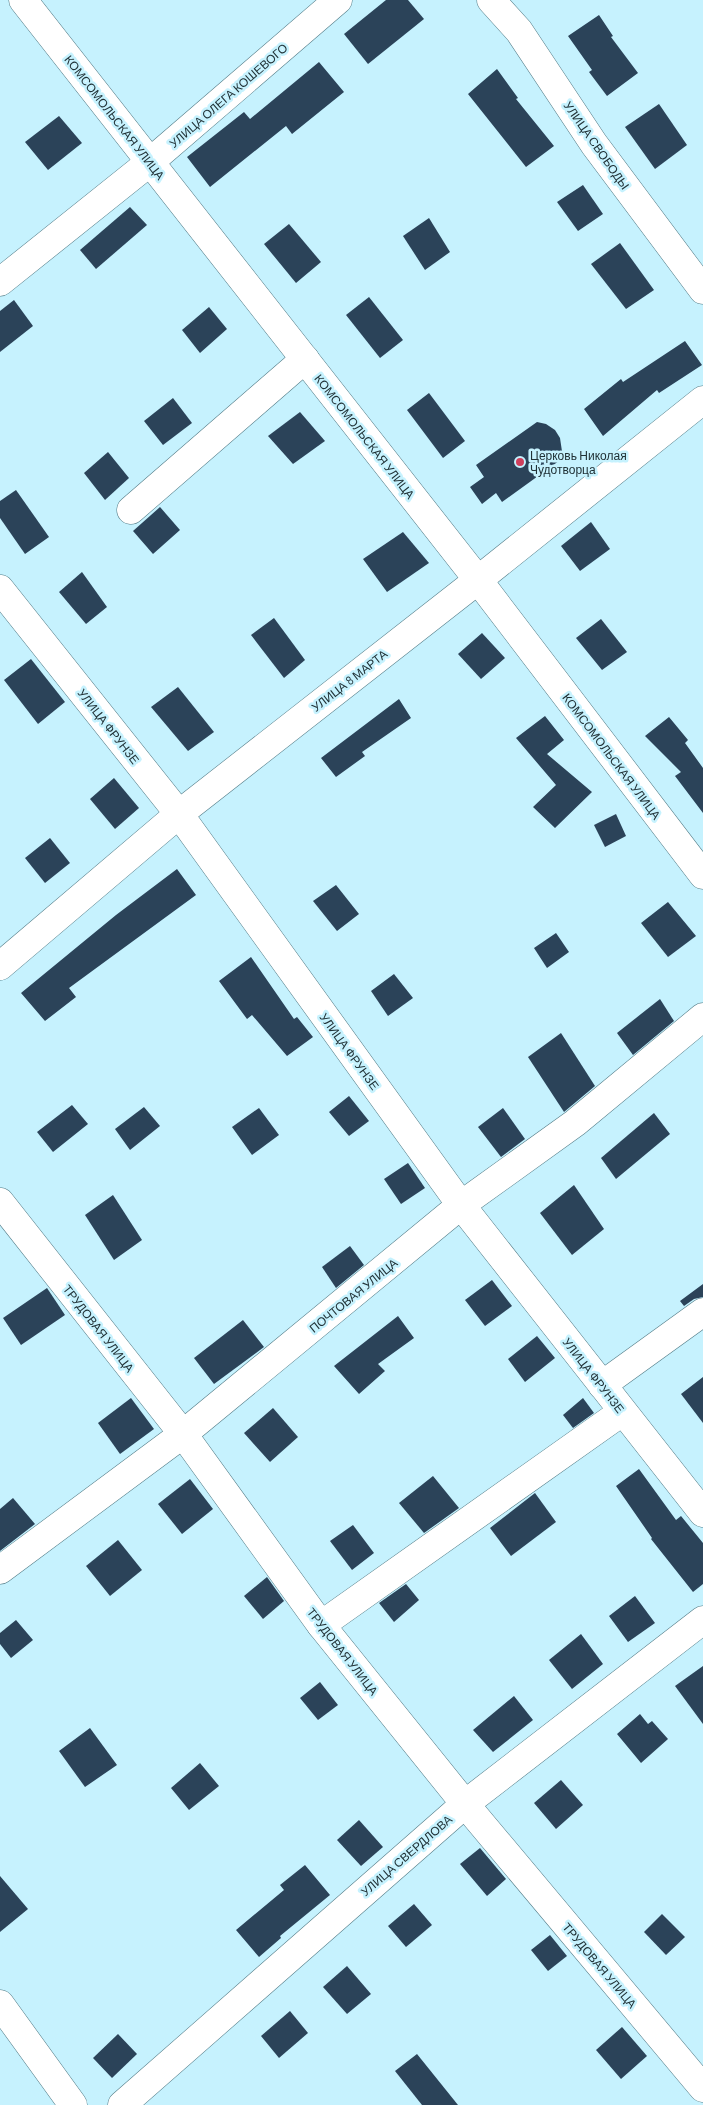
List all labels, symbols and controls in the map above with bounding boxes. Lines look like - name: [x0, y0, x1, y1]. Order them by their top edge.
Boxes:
- street label: УЛИЦА ОЛЕГА КОШЕВОГО: [166, 40, 290, 151]
- street label: КОМСОМОЛЬСКАЯ УЛИЦА: [61, 52, 168, 183]
- street label: УЛИЦА СВОБОДЫ: [561, 98, 633, 192]
- street label: КОМСОМОЛЬСКАЯ УЛИЦА: [311, 371, 418, 502]
- place label: Церковь Николая Чудотворца: [530, 448, 627, 477]
- marker: Церковь Николая Чудотворца: [514, 456, 526, 468]
- street label: УЛИЦА 8 МАРТА: [308, 646, 390, 715]
- street label: УЛИЦА ФРУНЗЕ: [75, 686, 143, 767]
- street label: КОМСОМОЛЬСКАЯ УЛИЦА: [559, 690, 664, 822]
- street label: УЛИЦА ФРУНЗЕ: [317, 1010, 383, 1093]
- street label: ПОЧТОВАЯ УЛИЦА: [306, 1255, 400, 1336]
- street label: ТРУДОВАЯ УЛИЦА: [60, 1282, 137, 1375]
- street label: УЛИЦА ФРУНЗЕ: [560, 1335, 628, 1416]
- street label: ТРУДОВАЯ УЛИЦА: [304, 1605, 381, 1698]
- street label: УЛИЦА СВЕРДЛОВА: [358, 1812, 455, 1899]
- street label: ТРУДОВАЯ УЛИЦА: [560, 1920, 640, 2011]

